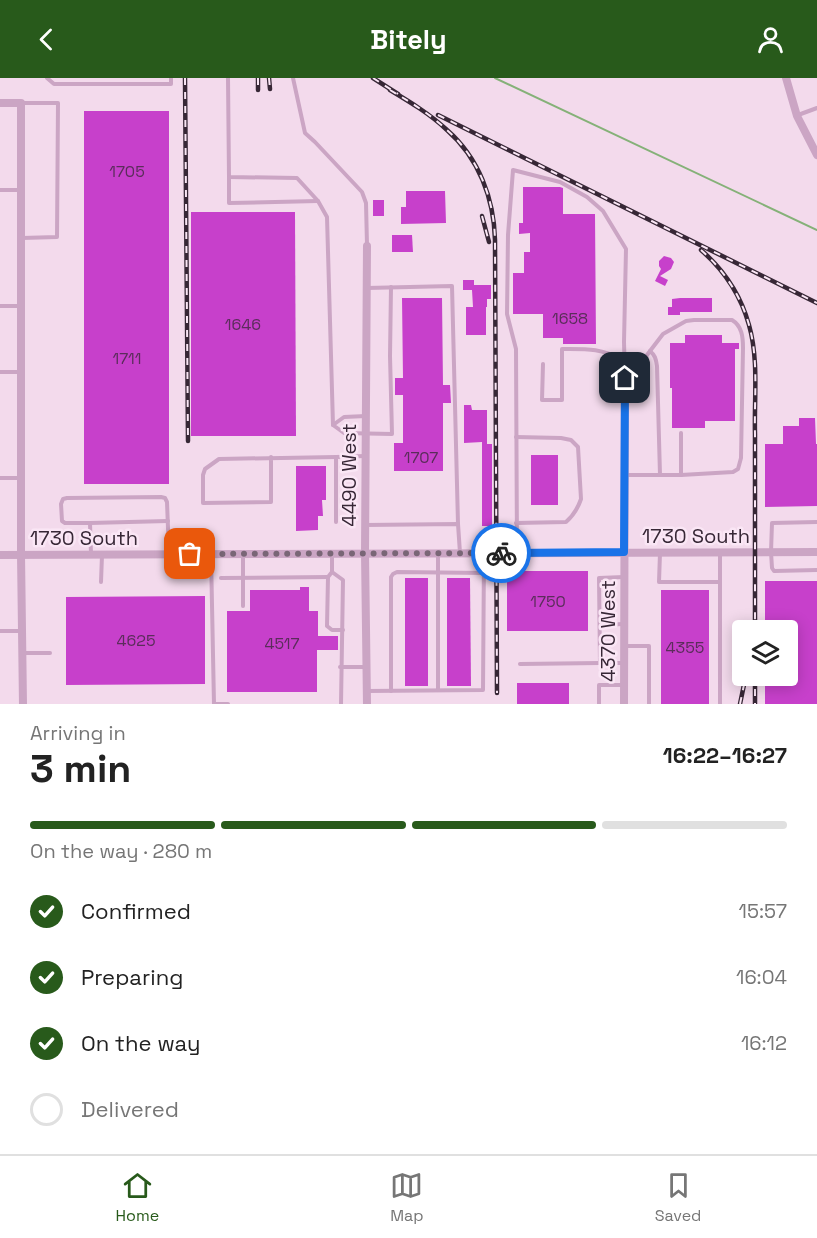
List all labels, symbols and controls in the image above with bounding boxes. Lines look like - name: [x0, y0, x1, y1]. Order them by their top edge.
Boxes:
- text: Bitely: [370, 22, 447, 57]
- icon: back: [30, 23, 63, 56]
- icon: person: [754, 23, 787, 56]
- house number: 1705: [109, 161, 145, 182]
- house number: 1658: [552, 308, 588, 329]
- house number: 1646: [225, 314, 261, 335]
- house number: 1711: [113, 348, 141, 369]
- pin: [599, 352, 650, 403]
- icon: home: [608, 361, 641, 394]
- street label: 4490 West: [336, 423, 362, 527]
- house number: 1707: [404, 447, 438, 468]
- courier: [471, 523, 531, 583]
- street label: 1730 South: [642, 523, 750, 549]
- street label: 1730 South: [30, 525, 138, 551]
- pin: [164, 528, 215, 579]
- icon: bag: [173, 537, 206, 570]
- icon: bike: [485, 537, 518, 570]
- street label: 4370 West: [595, 580, 621, 682]
- house number: 1750: [530, 591, 566, 612]
- map controls: [732, 620, 798, 686]
- button: layers: [732, 620, 798, 686]
- house number: 4625: [117, 630, 155, 651]
- house number: 4517: [264, 633, 300, 654]
- house number: 4355: [666, 637, 704, 658]
- text: Arriving in: [30, 720, 126, 746]
- text: 16:22–16:27: [663, 741, 787, 769]
- text: 3 min: [30, 744, 131, 793]
- text: On the way · 280 m: [30, 838, 212, 864]
- icon: check: [30, 895, 63, 928]
- text: Confirmed: [81, 897, 191, 925]
- text: 15:57: [739, 898, 787, 924]
- icon: check: [30, 961, 63, 994]
- text: Preparing: [81, 963, 183, 991]
- text: 16:04: [736, 964, 787, 990]
- icon: check: [30, 1027, 63, 1060]
- text: On the way: [81, 1029, 200, 1057]
- text: 16:12: [741, 1030, 787, 1056]
- text: Delivered: [81, 1095, 179, 1123]
- tab: Home: [116, 1169, 159, 1226]
- tab: Map: [390, 1169, 424, 1226]
- tab: Saved: [655, 1169, 701, 1226]

